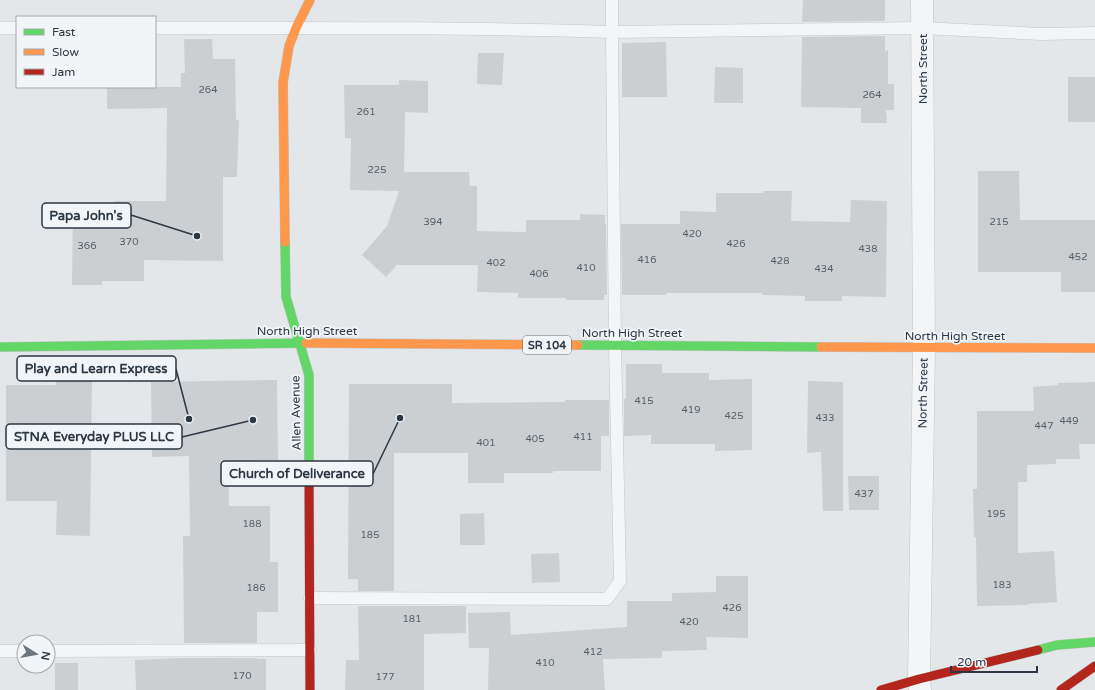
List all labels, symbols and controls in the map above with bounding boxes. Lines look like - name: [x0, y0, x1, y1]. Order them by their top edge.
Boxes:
- legend: [16, 16, 156, 88]
- text: Fast: [52, 25, 76, 39]
- street label: North Street: [916, 33, 930, 104]
- text: Slow: [52, 45, 79, 59]
- text: Jam: [52, 65, 75, 79]
- house number: 264: [199, 84, 217, 96]
- house number: 264: [863, 89, 881, 101]
- house number: 261: [357, 106, 375, 118]
- house number: 225: [368, 164, 386, 176]
- callout: Papa John's: [42, 203, 131, 228]
- text: Papa John's: [49, 208, 123, 224]
- house number: 394: [424, 216, 442, 228]
- house number: 215: [990, 216, 1008, 228]
- house number: 420: [683, 228, 701, 240]
- house number: 370: [120, 236, 138, 248]
- house number: 426: [727, 238, 745, 250]
- house number: 366: [78, 240, 96, 252]
- house number: 438: [859, 243, 877, 255]
- house number: 452: [1069, 251, 1087, 263]
- house number: 416: [638, 254, 656, 266]
- house number: 428: [771, 255, 789, 267]
- house number: 402: [487, 257, 505, 269]
- house number: 410: [577, 262, 595, 274]
- house number: 434: [815, 263, 833, 275]
- house number: 406: [530, 268, 548, 280]
- street label: North High Street: [257, 324, 358, 338]
- street label: North High Street: [582, 326, 683, 340]
- street label: North High Street: [905, 329, 1006, 343]
- road number: SR 104: [523, 336, 571, 354]
- callout: Play and Learn Express: [17, 356, 176, 381]
- street label: North Street: [915, 357, 931, 428]
- text: Play and Learn Express: [25, 361, 167, 377]
- street label: Allen Avenue: [288, 375, 304, 451]
- house number: 415: [635, 395, 653, 407]
- house number: 419: [682, 404, 700, 416]
- house number: 425: [725, 410, 743, 422]
- house number: 433: [816, 412, 834, 424]
- house number: 449: [1060, 415, 1078, 427]
- house number: 447: [1035, 420, 1053, 432]
- callout: STNA Everyday PLUS LLC: [6, 424, 182, 449]
- text: STNA Everyday PLUS LLC: [14, 429, 174, 445]
- house number: 411: [574, 431, 592, 443]
- house number: 405: [526, 433, 544, 445]
- house number: 401: [477, 437, 495, 449]
- callout: Church of Deliverance: [221, 461, 373, 486]
- text: Church of Deliverance: [229, 466, 366, 482]
- house number: 437: [855, 488, 873, 500]
- house number: 195: [987, 508, 1005, 520]
- house number: 188: [243, 518, 261, 530]
- house number: 185: [361, 529, 379, 541]
- house number: 183: [993, 579, 1011, 591]
- house number: 186: [247, 582, 265, 594]
- house number: 426: [723, 602, 741, 614]
- house number: 181: [403, 613, 421, 625]
- house number: 420: [680, 616, 698, 628]
- north arrow: [16, 634, 56, 674]
- house number: 412: [584, 646, 602, 658]
- scale bar: [951, 648, 1037, 674]
- text: N: [38, 650, 53, 661]
- text: 20 m: [957, 655, 986, 669]
- house number: 410: [536, 657, 554, 669]
- house number: 170: [233, 670, 251, 682]
- house number: 177: [376, 671, 394, 683]

